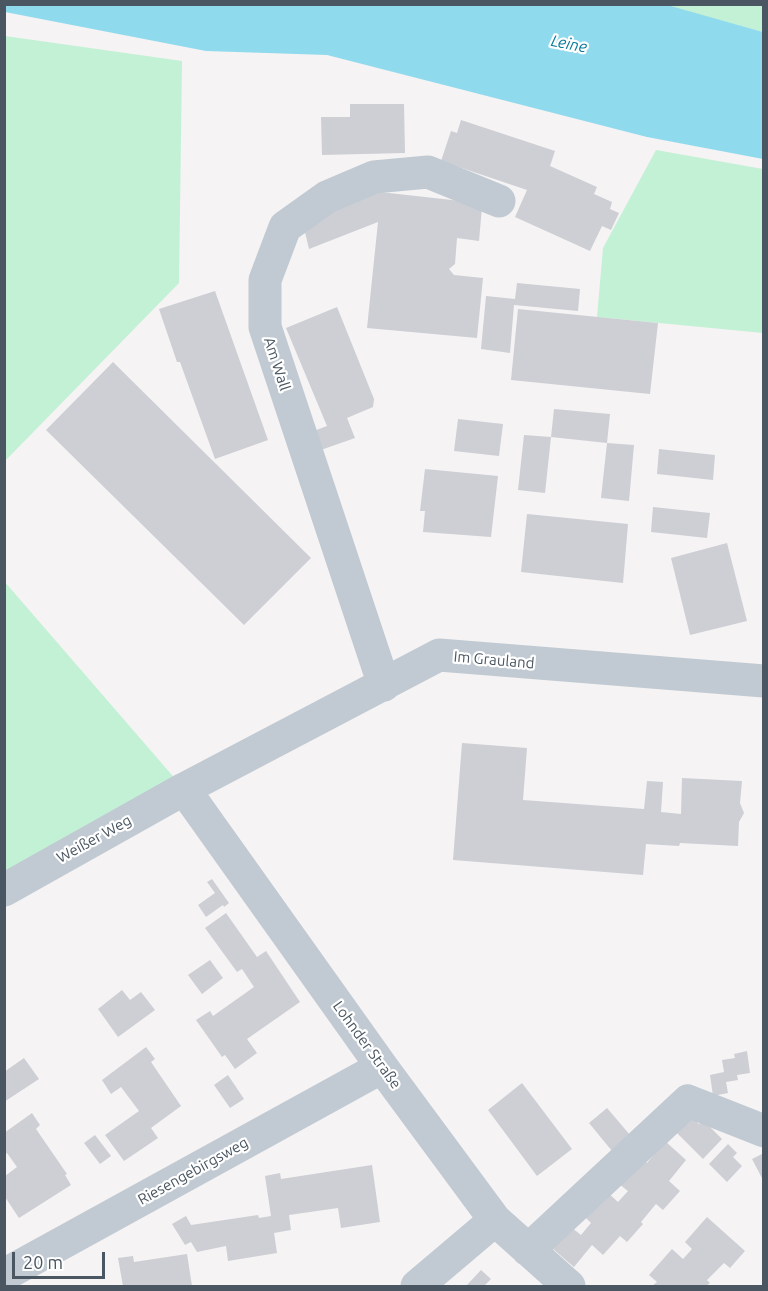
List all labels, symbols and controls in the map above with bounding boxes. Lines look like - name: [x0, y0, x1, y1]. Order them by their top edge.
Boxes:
- water label: Leine: [549, 31, 589, 57]
- street label: Am Wall: [260, 335, 294, 393]
- street label: Im Grauland: [453, 647, 535, 673]
- street label: Weißer Weg: [54, 811, 134, 867]
- street label: Lohnder Straße: [329, 998, 405, 1092]
- street label: Riesengebirgsweg: [135, 1133, 251, 1209]
- scale bar: [15, 1240, 108, 1278]
- text: 20 m: [23, 1252, 63, 1272]

